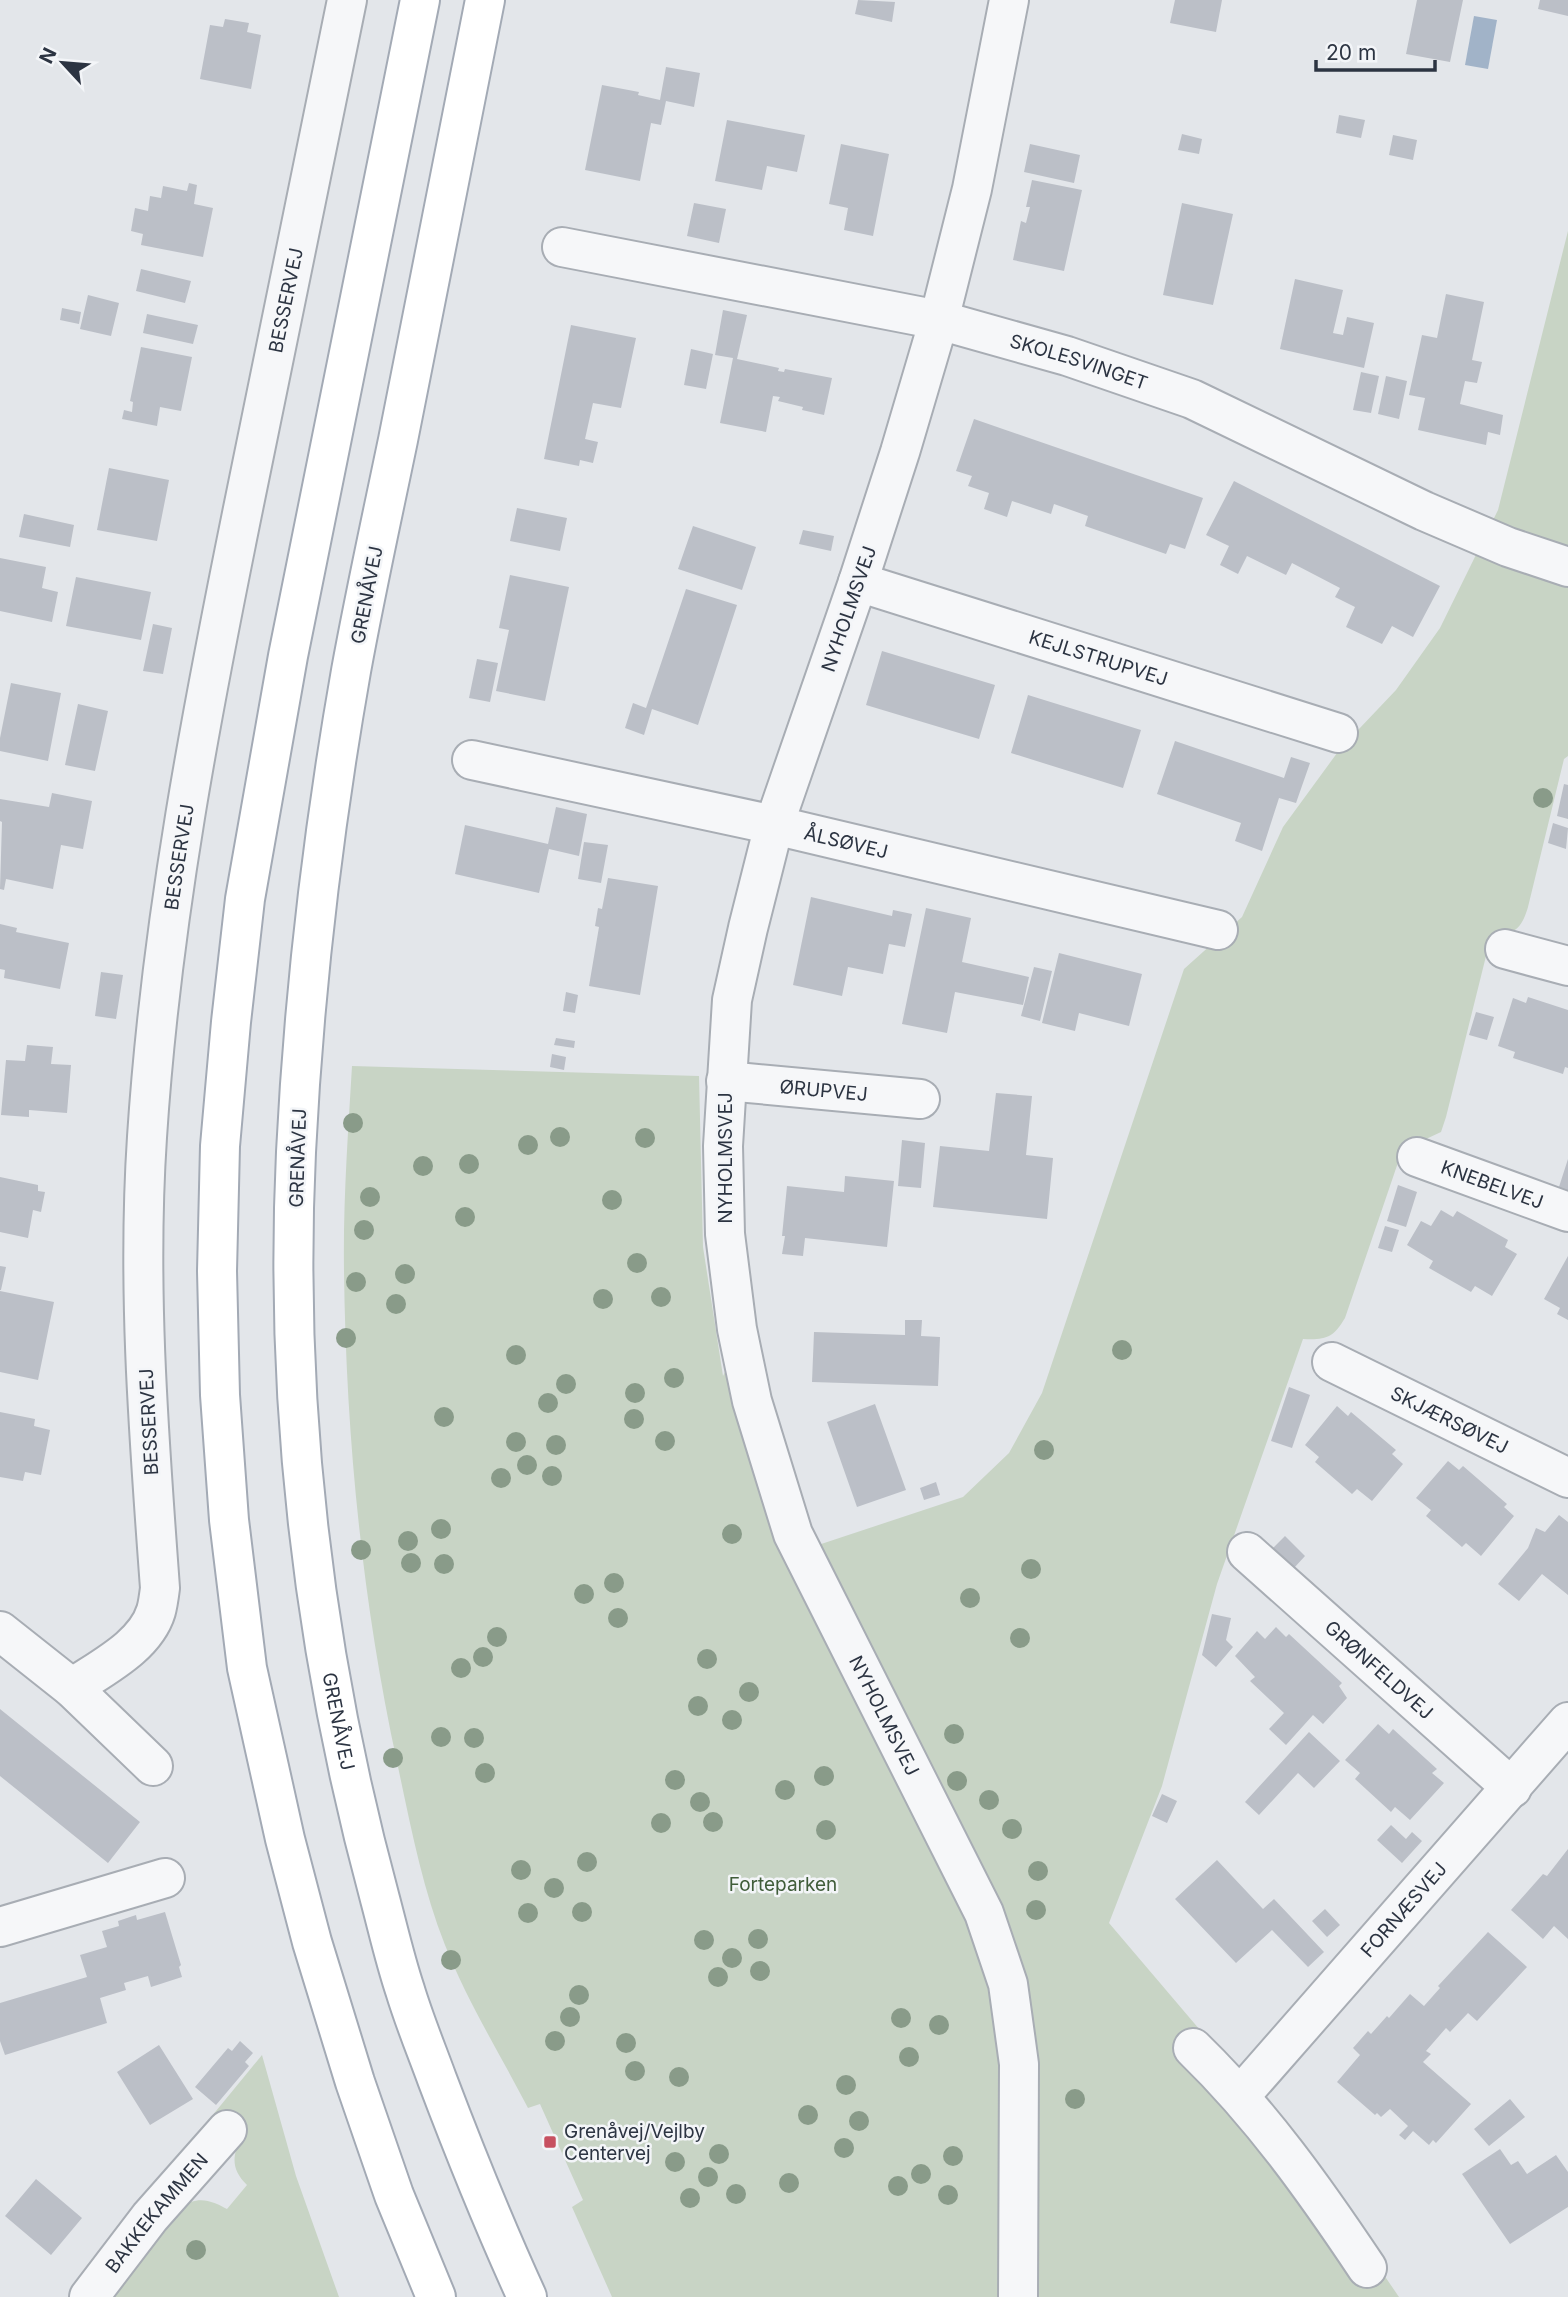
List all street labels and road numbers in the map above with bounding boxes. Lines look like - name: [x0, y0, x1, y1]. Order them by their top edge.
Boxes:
- street label: BESSERVEJ: [264, 246, 308, 355]
- street label: SKOLESVINGET: [1007, 329, 1151, 394]
- street label: NYHOLMSVEJ: [817, 543, 881, 675]
- street label: GRENÅVEJ: [344, 544, 388, 646]
- street label: KEJLSTRUPVEJ: [1026, 625, 1171, 690]
- street label: BESSERVEJ: [159, 802, 198, 912]
- street label: ÅLSØVEJ: [802, 819, 890, 863]
- street label: ØRUPVEJ: [778, 1075, 869, 1106]
- street label: NYHOLMSVEJ: [714, 1092, 737, 1224]
- street label: GRENÅVEJ: [283, 1108, 311, 1208]
- street label: KNEBELVEJ: [1438, 1155, 1546, 1214]
- street label: BESSERVEJ: [135, 1368, 163, 1476]
- street label: SKJÆRSØVEJ: [1387, 1381, 1512, 1458]
- street label: GRØNFELDVEJ: [1320, 1616, 1438, 1724]
- street label: NYHOLMSVEJ: [845, 1652, 924, 1779]
- street label: GRENÅVEJ: [318, 1670, 360, 1772]
- street label: FORNÆSVEJ: [1356, 1857, 1451, 1962]
- street label: BAKKEKAMMEN: [100, 2148, 213, 2277]

